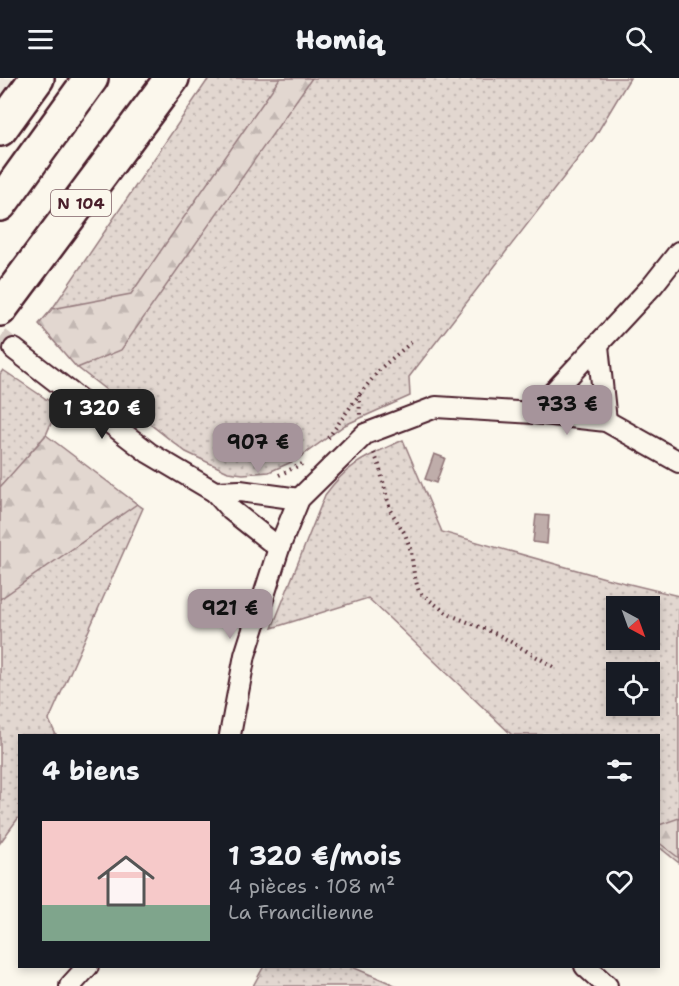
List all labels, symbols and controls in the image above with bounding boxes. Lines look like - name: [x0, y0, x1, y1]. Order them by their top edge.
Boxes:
- text: Homiq: [295, 21, 384, 58]
- icon: menu: [24, 23, 57, 56]
- icon: search: [622, 23, 655, 56]
- road number: N 104: [51, 190, 111, 216]
- pin: 733 €: [525, 385, 609, 436]
- pin: 1 320 €: [47, 389, 157, 440]
- text: 733 €: [536, 391, 598, 417]
- text: 1 320 €: [63, 395, 141, 421]
- pin: 907 €: [216, 423, 300, 474]
- text: 907 €: [227, 429, 289, 455]
- pin: 921 €: [188, 589, 272, 640]
- text: 921 €: [202, 595, 258, 621]
- north arrow: [606, 596, 660, 650]
- map controls: [606, 596, 660, 716]
- button: locate: [606, 662, 660, 716]
- text: 4 biens: [42, 753, 140, 788]
- icon: filters: [603, 754, 636, 787]
- text: 1 320 €/mois: [228, 838, 401, 873]
- icon: home: [90, 845, 162, 917]
- icon: heart: [603, 865, 636, 898]
- text: 4 pièces · 108 m²: [228, 873, 395, 899]
- text: La Francilienne: [228, 899, 374, 925]

